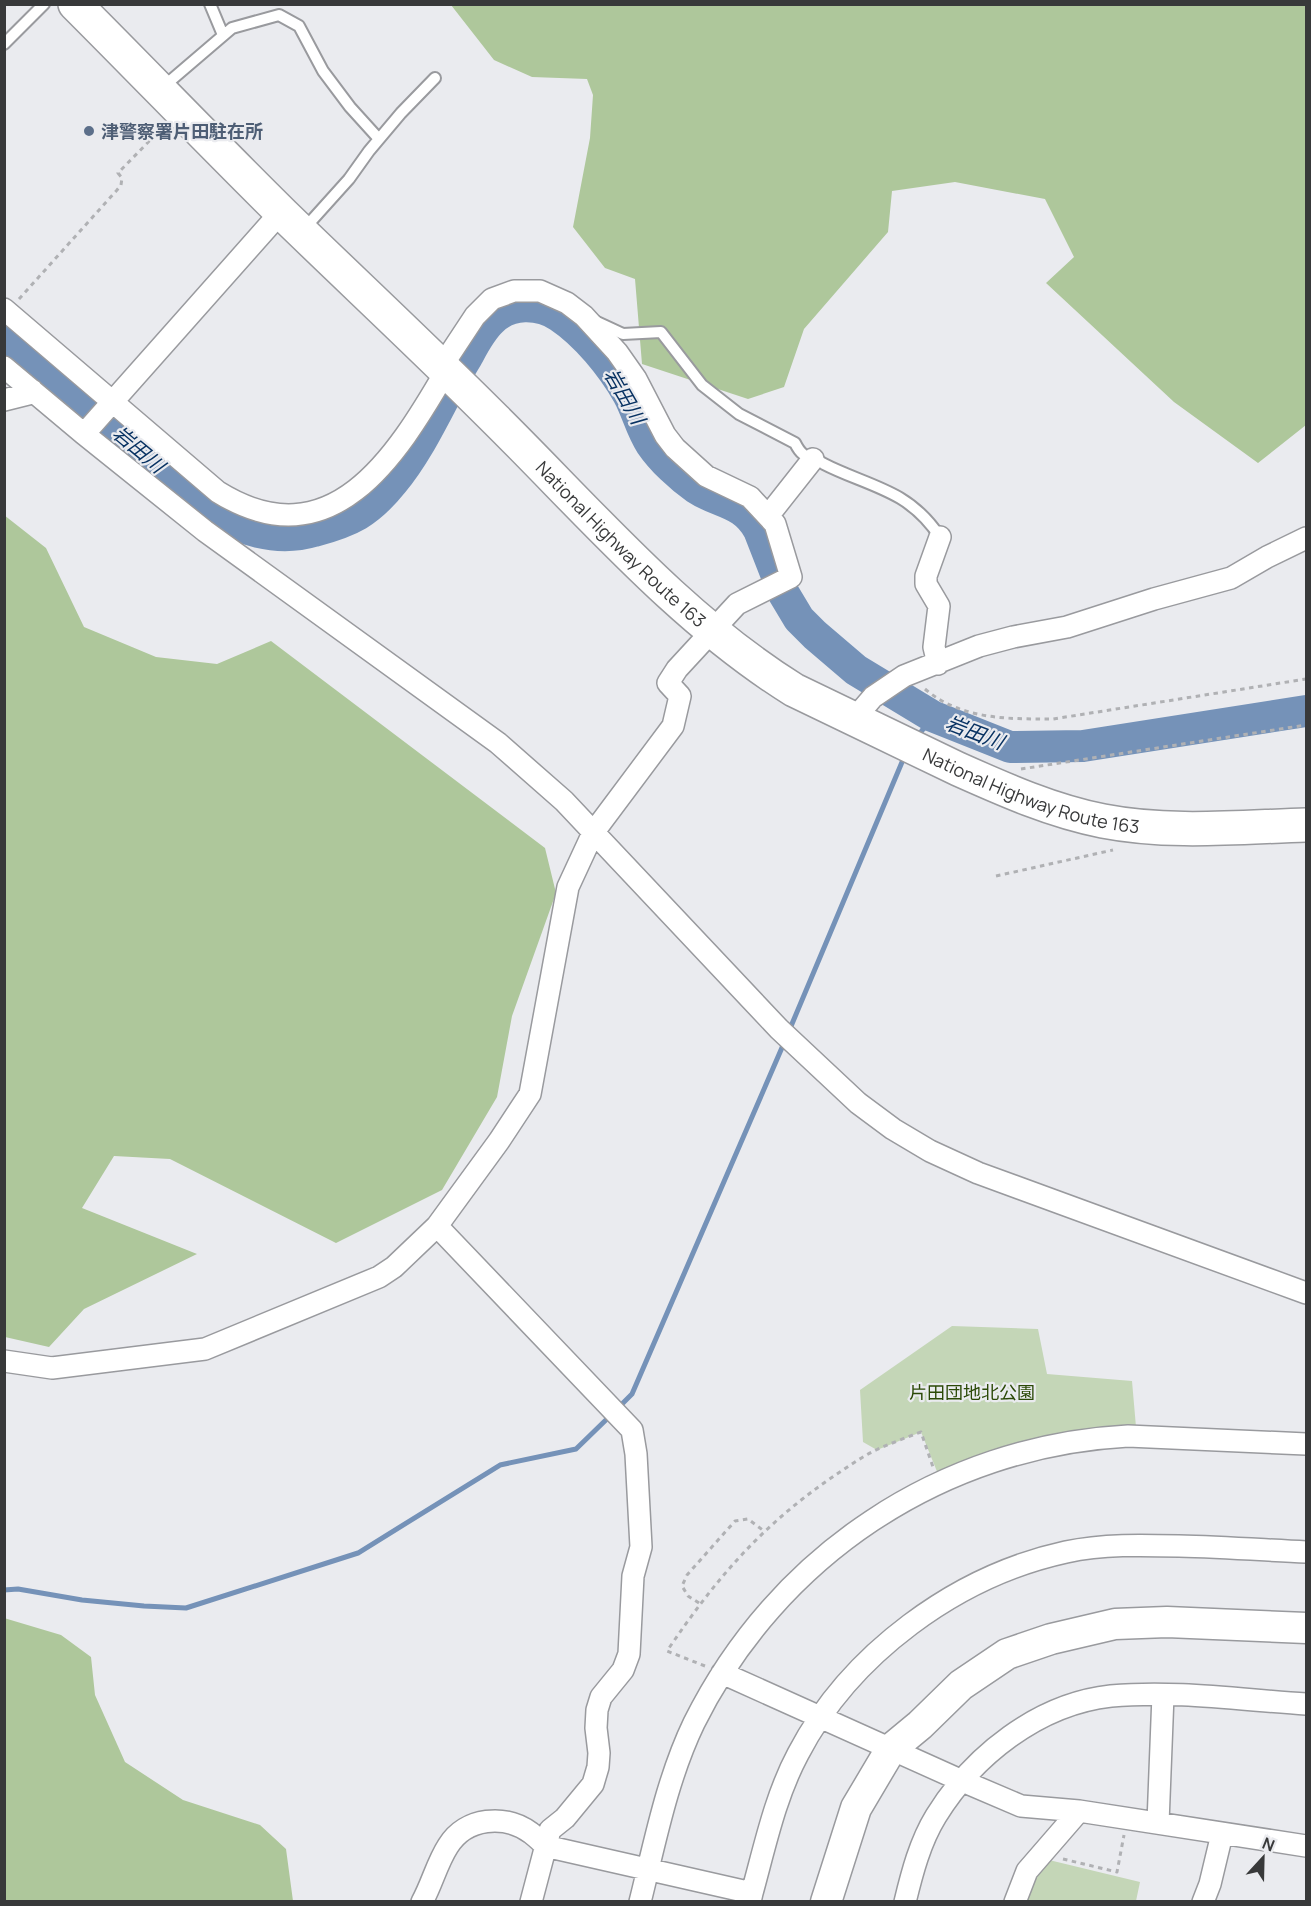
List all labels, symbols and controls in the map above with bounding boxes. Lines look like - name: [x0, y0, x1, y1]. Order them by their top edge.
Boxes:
- place label: 津警察署片田駐在所: [101, 119, 263, 143]
- marker: 津警察署片田駐在所: [82, 124, 96, 138]
- water label: 岩田川: [598, 363, 653, 430]
- water label: 岩田川: [107, 419, 172, 480]
- street label: National Highway Route 163: [531, 456, 711, 632]
- water label: 岩田川: [942, 709, 1010, 756]
- street label: National Highway Route 163: [919, 742, 1141, 838]
- park label: 片田団地北公園: [909, 1380, 1035, 1404]
- north arrow: [1233, 1828, 1293, 1888]
- text: N: [1259, 1832, 1278, 1856]

